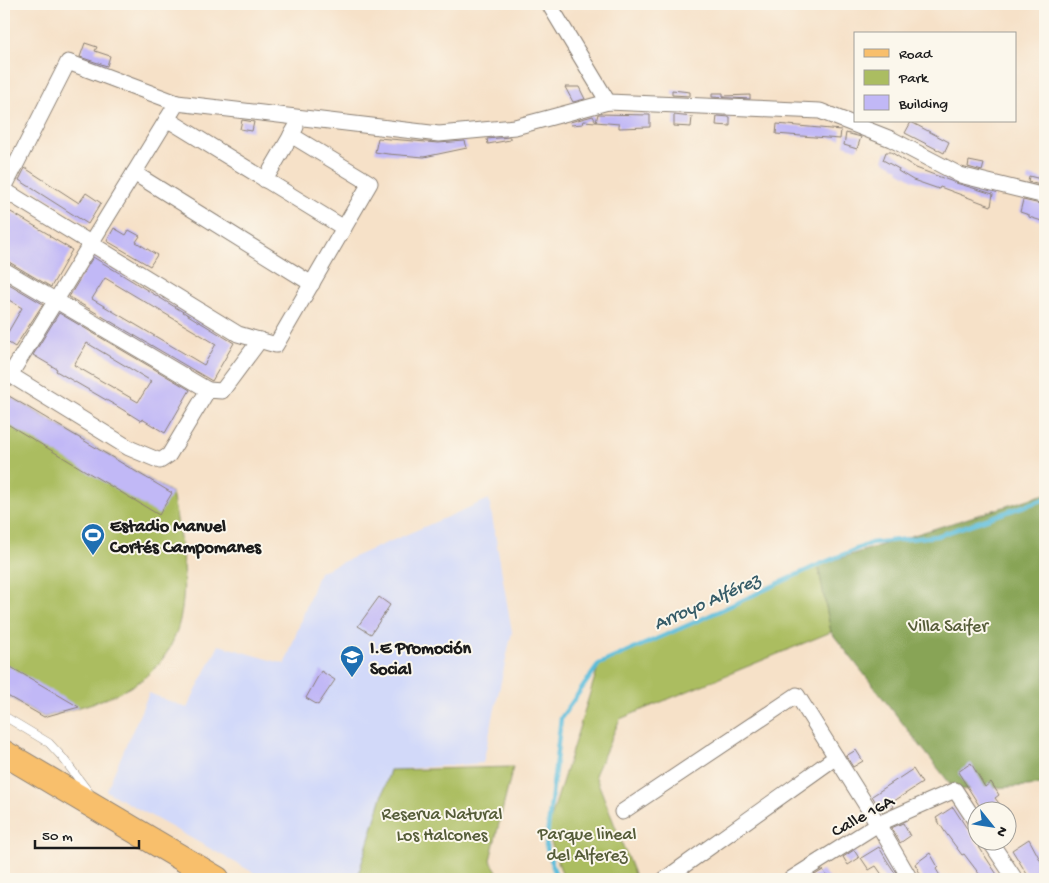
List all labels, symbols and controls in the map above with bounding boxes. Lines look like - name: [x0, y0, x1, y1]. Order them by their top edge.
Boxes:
- legend: [854, 32, 1016, 122]
- text: Road: [899, 46, 933, 64]
- text: Park: [898, 70, 929, 88]
- text: Building: [898, 96, 948, 114]
- place label: Estadio Manuel Cortés Campomanes: [109, 517, 262, 559]
- sports icon: Estadio Manuel Cortés Campomanes: [80, 522, 106, 556]
- water label: Arroyo Alférez: [651, 569, 766, 637]
- park label: Villa Saifer: [907, 617, 989, 638]
- place label: I.E Promoción Social: [370, 639, 472, 681]
- school or university icon: I.E Promoción Social: [339, 644, 365, 678]
- street label: Calle 16A: [828, 791, 899, 843]
- north arrow: [966, 800, 1016, 850]
- park label: Reserva Natural Los Halcones: [381, 805, 503, 847]
- scale bar: [35, 818, 139, 850]
- text: N: [991, 823, 1011, 839]
- park label: Parque lineal del Alferez: [537, 825, 636, 867]
- text: 50 m: [42, 828, 73, 846]

